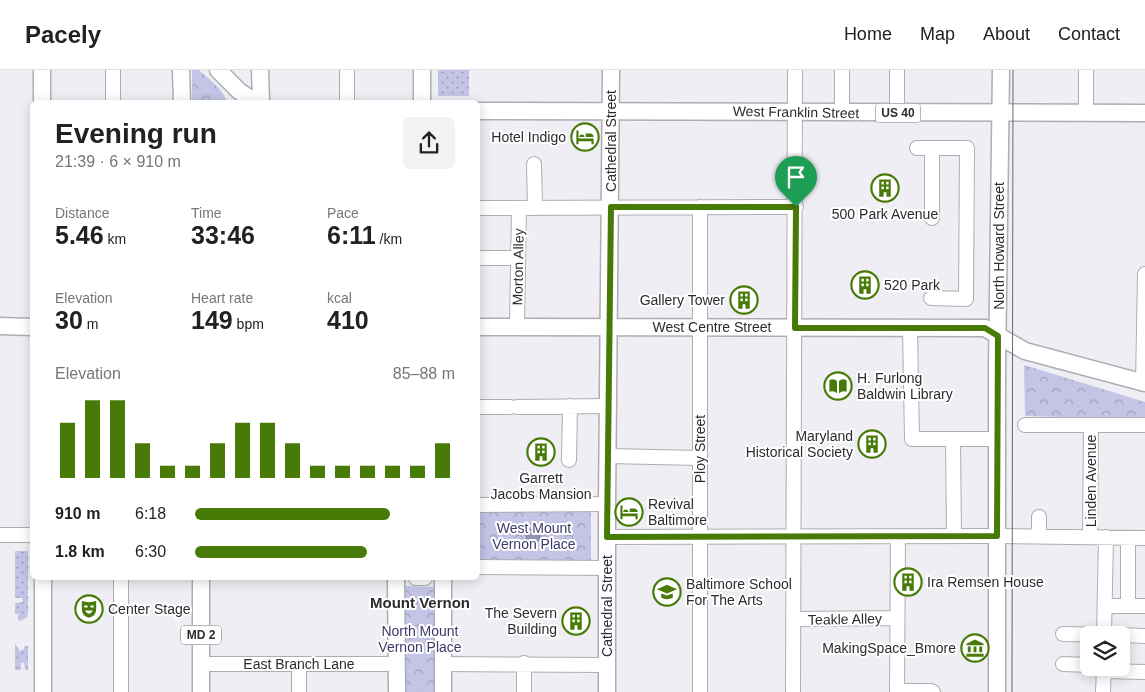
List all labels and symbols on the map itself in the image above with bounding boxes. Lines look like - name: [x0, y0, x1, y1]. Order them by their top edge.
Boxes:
- street label: Cathedral Street: [603, 90, 619, 192]
- street label: West Franklin Street: [733, 103, 860, 121]
- road number: US 40: [876, 104, 920, 122]
- hotel icon: Hotel Indigo: [570, 122, 600, 152]
- place label: Hotel Indigo: [491, 129, 566, 145]
- pin: [775, 156, 817, 207]
- building icon: 500 Park Avenue: [870, 173, 900, 203]
- street label: North Howard Street: [991, 182, 1007, 310]
- place label: 500 Park Avenue: [832, 206, 938, 222]
- street label: Morton Alley: [509, 228, 527, 306]
- building icon: 520 Park: [850, 270, 880, 300]
- place label: 520 Park: [884, 277, 941, 293]
- building icon: Gallery Tower: [729, 285, 759, 315]
- place label: Gallery Tower: [640, 292, 725, 308]
- street label: West Centre Street: [653, 319, 772, 335]
- place label: H. Furlong Baldwin Library: [857, 370, 953, 402]
- library icon: H. Furlong Baldwin Library: [823, 371, 853, 401]
- street label: Ploy Street: [692, 415, 708, 483]
- place label: Maryland Historical Society: [746, 428, 853, 460]
- building icon: Maryland Historical Society: [857, 429, 887, 459]
- street label: Linden Avenue: [1083, 435, 1099, 527]
- building icon: Garrett Jacobs Mansion: [526, 437, 556, 467]
- place label: Garrett Jacobs Mansion: [490, 470, 592, 502]
- place label: Revival Baltimore: [648, 496, 707, 528]
- hotel icon: Revival Baltimore: [614, 497, 644, 527]
- park label: West Mount Vernon Place: [492, 520, 576, 552]
- street label: Cathedral Street: [599, 555, 615, 657]
- building icon: Ira Remsen House: [893, 567, 923, 597]
- place label: Ira Remsen House: [927, 574, 1044, 590]
- place label: Baltimore School For The Arts: [686, 576, 792, 608]
- school or university icon: Baltimore School For The Arts: [652, 577, 682, 607]
- theatre icon: Center Stage: [74, 594, 104, 624]
- district label: Mount Vernon: [370, 594, 470, 611]
- place label: Center Stage: [108, 601, 191, 617]
- place label: The Severn Building: [485, 605, 557, 637]
- building icon: The Severn Building: [561, 606, 591, 636]
- street label: Teakle Alley: [808, 610, 882, 628]
- park label: North Mount Vernon Place: [378, 623, 462, 655]
- road number: MD 2: [181, 626, 221, 644]
- museum icon: MakingSpace_Bmore: [960, 633, 990, 663]
- place label: MakingSpace_Bmore: [822, 640, 956, 656]
- street label: East Branch Lane: [243, 656, 355, 672]

